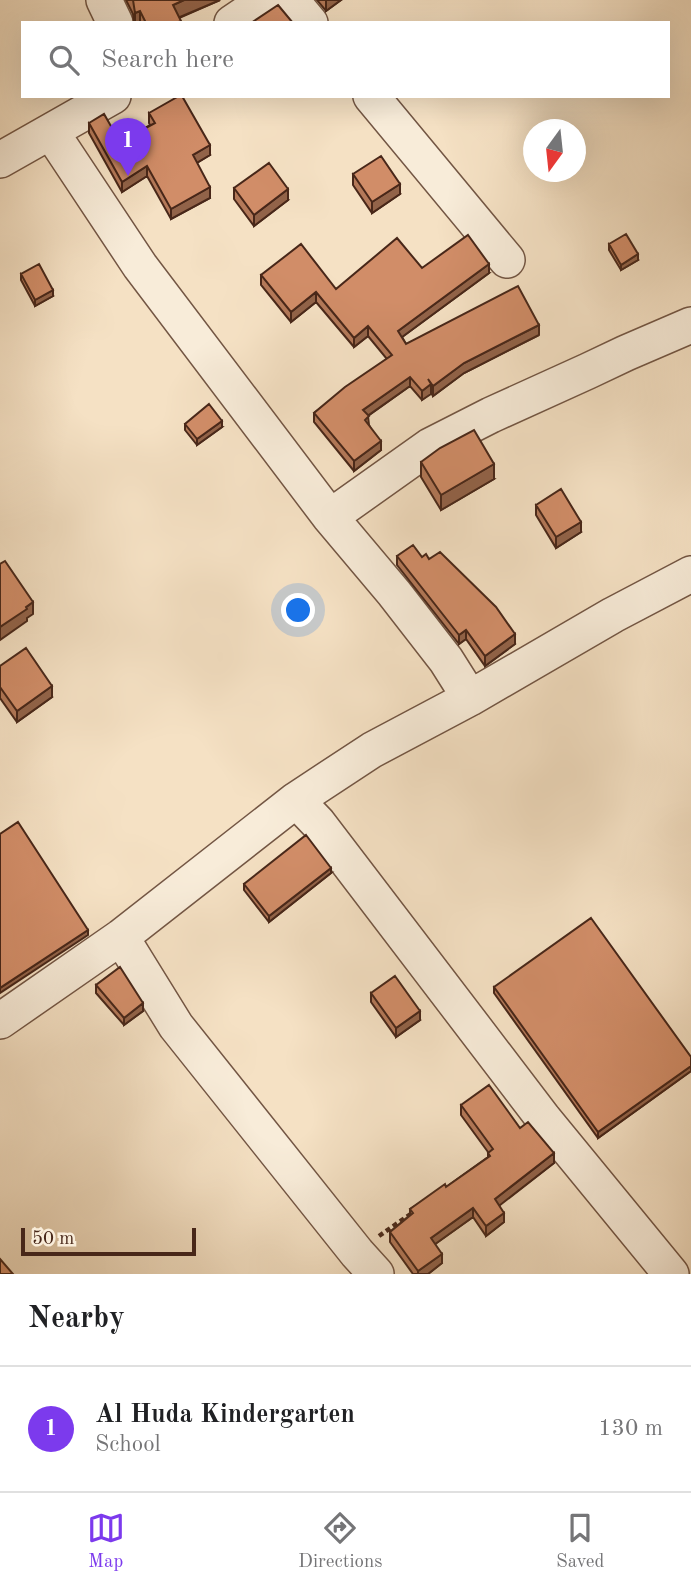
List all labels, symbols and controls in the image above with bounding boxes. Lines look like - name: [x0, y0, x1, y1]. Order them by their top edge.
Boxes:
- search box: [21, 21, 670, 98]
- icon: search: [45, 41, 83, 79]
- text: Search here: [101, 47, 234, 73]
- pin: 1: [105, 118, 151, 176]
- north arrow: [523, 119, 586, 182]
- your location: [281, 593, 315, 627]
- scale bar: [21, 1225, 196, 1257]
- text: 50 m: [32, 1230, 74, 1249]
- text: Nearby: [28, 1304, 125, 1334]
- text: Al Huda Kindergarten: [95, 1402, 355, 1428]
- text: 1: [44, 1417, 58, 1440]
- text: 130 m: [598, 1417, 663, 1440]
- text: School: [95, 1433, 161, 1456]
- tab: Map: [87, 1509, 125, 1574]
- tab: Directions: [298, 1509, 383, 1574]
- tab: Saved: [556, 1509, 604, 1574]

